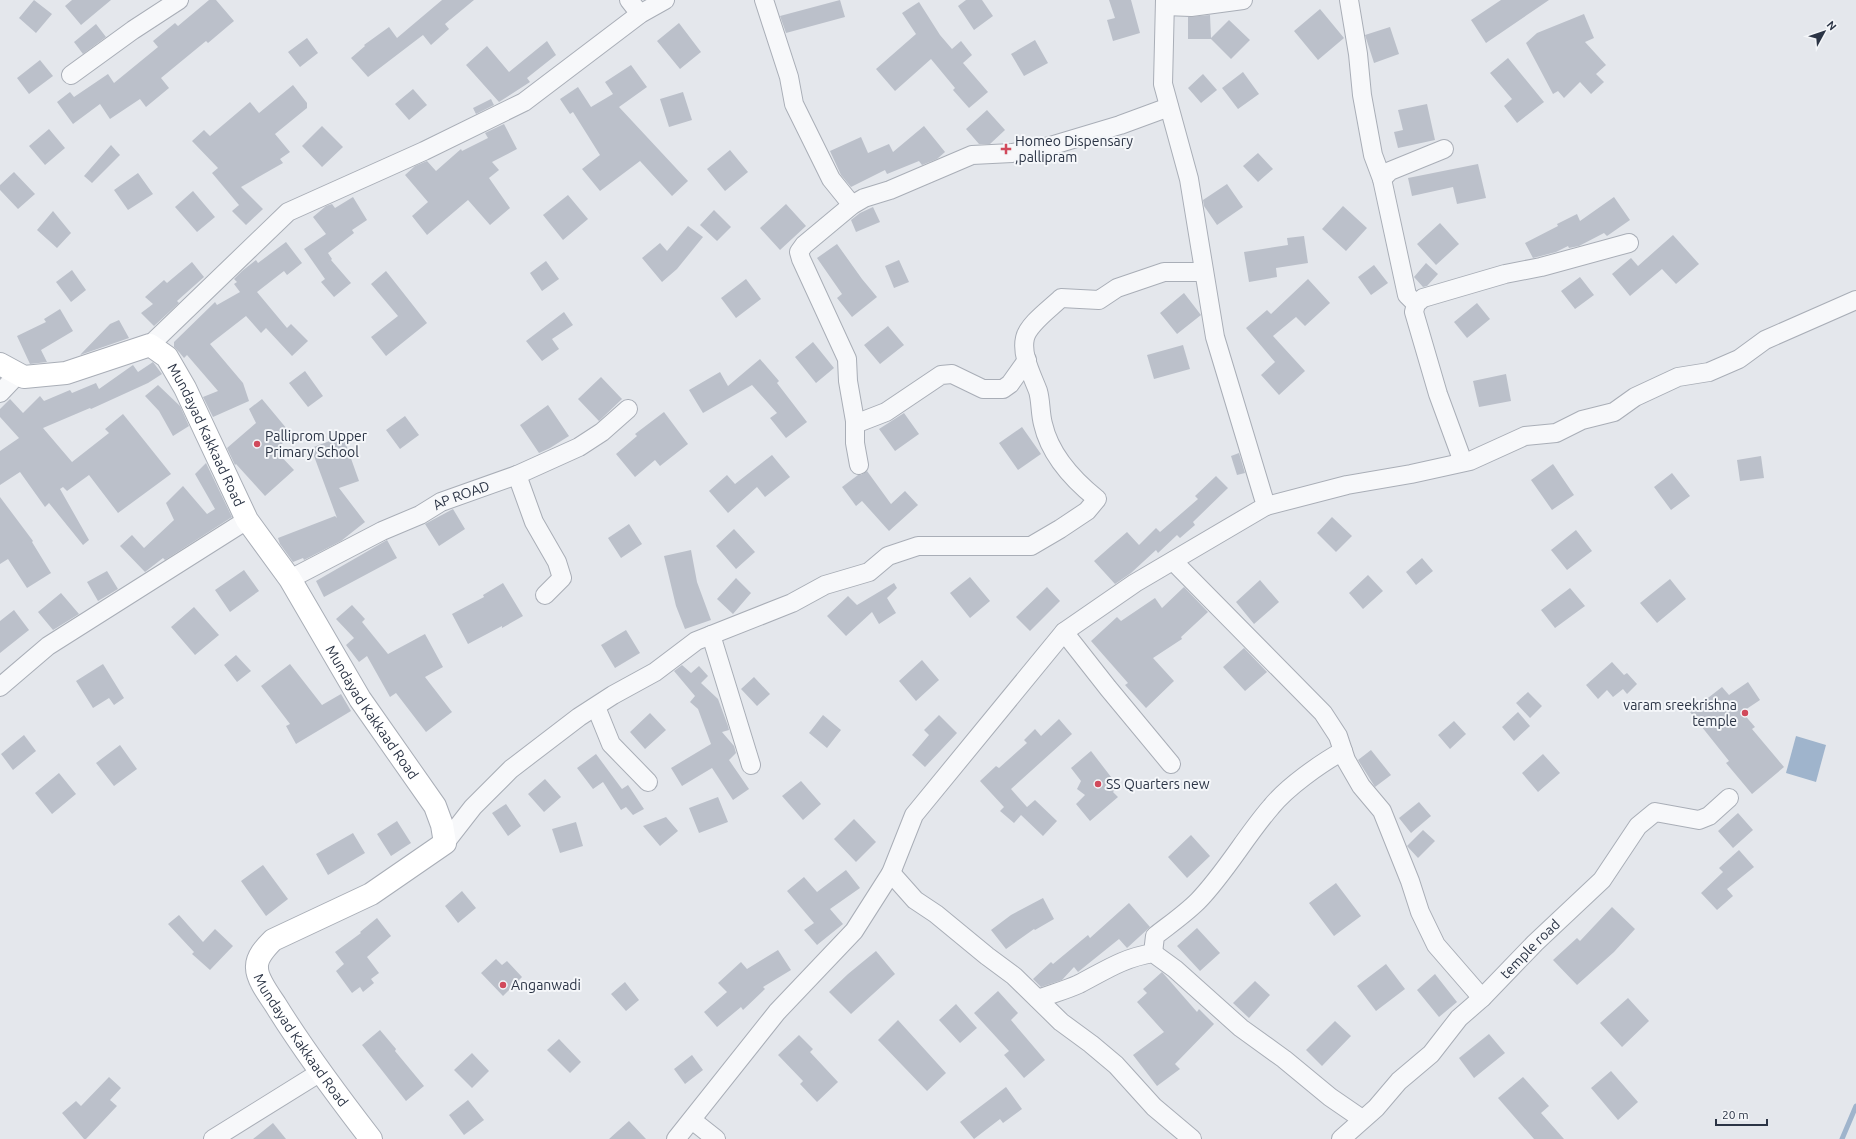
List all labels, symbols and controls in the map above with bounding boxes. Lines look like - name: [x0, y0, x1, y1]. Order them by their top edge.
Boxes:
- north arrow: [1804, 12, 1844, 52]
- text: N: [1824, 19, 1839, 33]
- place label: Homeo Dispensary ,pallipram: [1015, 133, 1133, 165]
- marker: Homeo Dispensary ,pallipram: [1000, 143, 1012, 155]
- street label: Mundayad Kakkaad Road: [164, 361, 247, 509]
- place label: Palliprom Upper Primary School: [265, 428, 368, 460]
- marker: Palliprom Upper Primary School: [252, 439, 262, 449]
- street label: AP ROAD: [430, 477, 492, 513]
- street label: Mundayad Kakkaad Road: [322, 642, 422, 782]
- place label: varam sreekrishna temple: [1623, 697, 1737, 729]
- marker: varam sreekrishna temple: [1740, 708, 1750, 718]
- place label: SS Quarters new: [1106, 776, 1210, 792]
- marker: SS Quarters new: [1093, 779, 1103, 789]
- street label: temple road: [1497, 916, 1563, 982]
- street label: Mundayad Kakkaad Road: [250, 971, 351, 1110]
- place label: Anganwadi: [511, 977, 581, 993]
- marker: Anganwadi: [498, 980, 508, 990]
- scale bar: [1716, 1101, 1767, 1127]
- text: 20 m: [1722, 1108, 1749, 1121]

